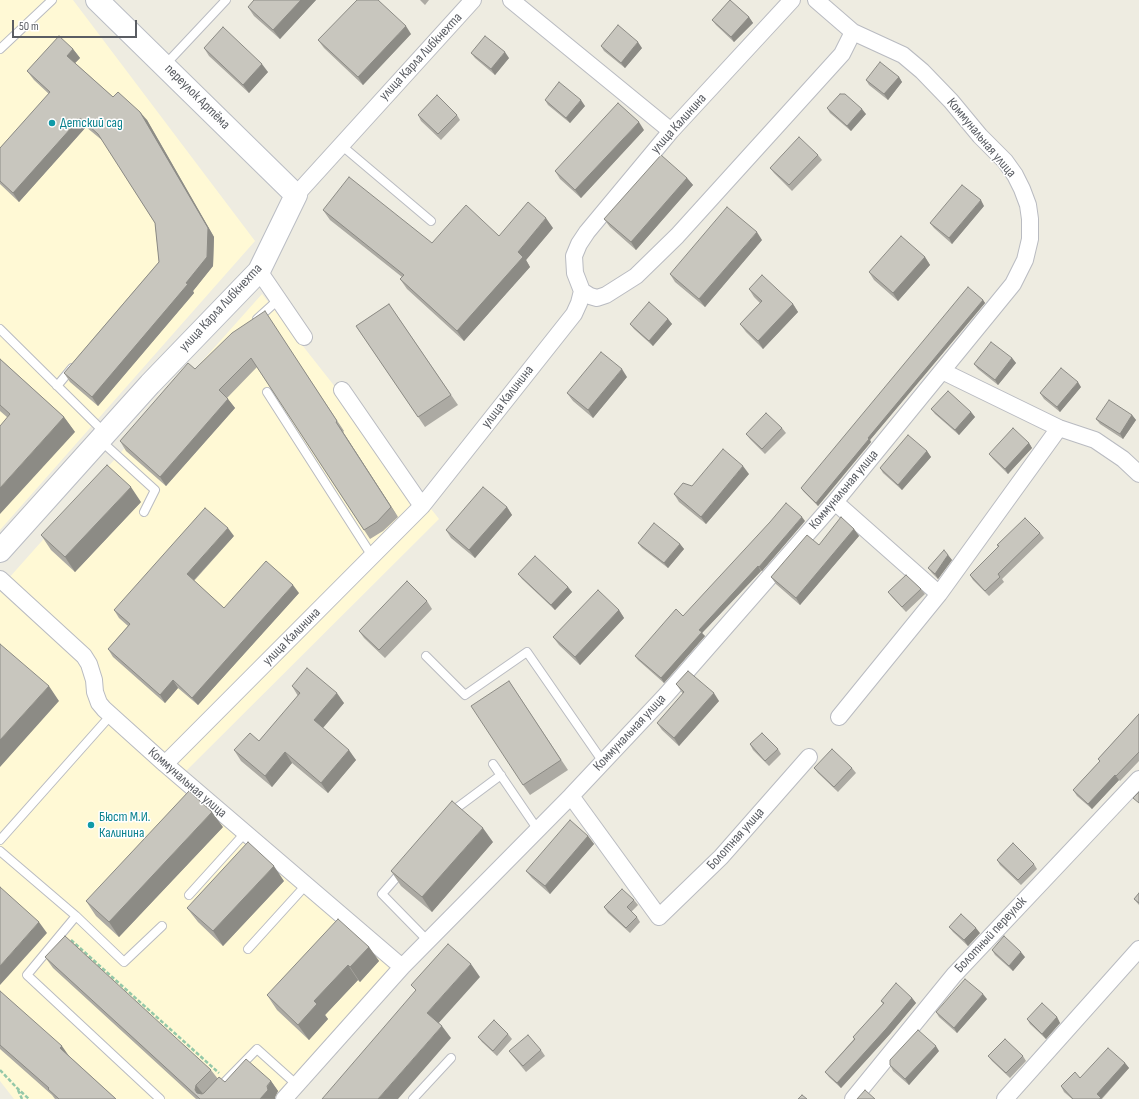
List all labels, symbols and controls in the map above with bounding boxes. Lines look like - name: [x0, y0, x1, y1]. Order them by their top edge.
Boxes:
- street label: улица Карла Либкнехта: [376, 10, 466, 104]
- scale bar: [14, 12, 139, 38]
- text: 50 m: [19, 19, 39, 34]
- street label: переулок Артёма: [161, 61, 233, 133]
- street label: улица Калинина: [648, 91, 710, 157]
- street label: Коммунальная улица: [943, 95, 1019, 181]
- place label: Детский сад: [60, 115, 123, 131]
- marker: Детский сад: [47, 118, 57, 128]
- street label: улица Карла Либкнехта: [176, 261, 266, 355]
- street label: улица Калинина: [478, 362, 538, 432]
- street label: Коммунальная улица: [806, 447, 882, 533]
- street label: улица Калинина: [260, 605, 324, 669]
- street label: Коммунальная улица: [590, 691, 670, 775]
- street label: Коммунальная улица: [144, 744, 230, 822]
- street label: Болотная улица: [704, 804, 768, 874]
- place label: Бюст М.И. Калинина: [99, 809, 150, 842]
- marker: Бюст М.И. Калинина: [86, 820, 96, 830]
- street label: Болотный переулок: [951, 893, 1031, 977]

